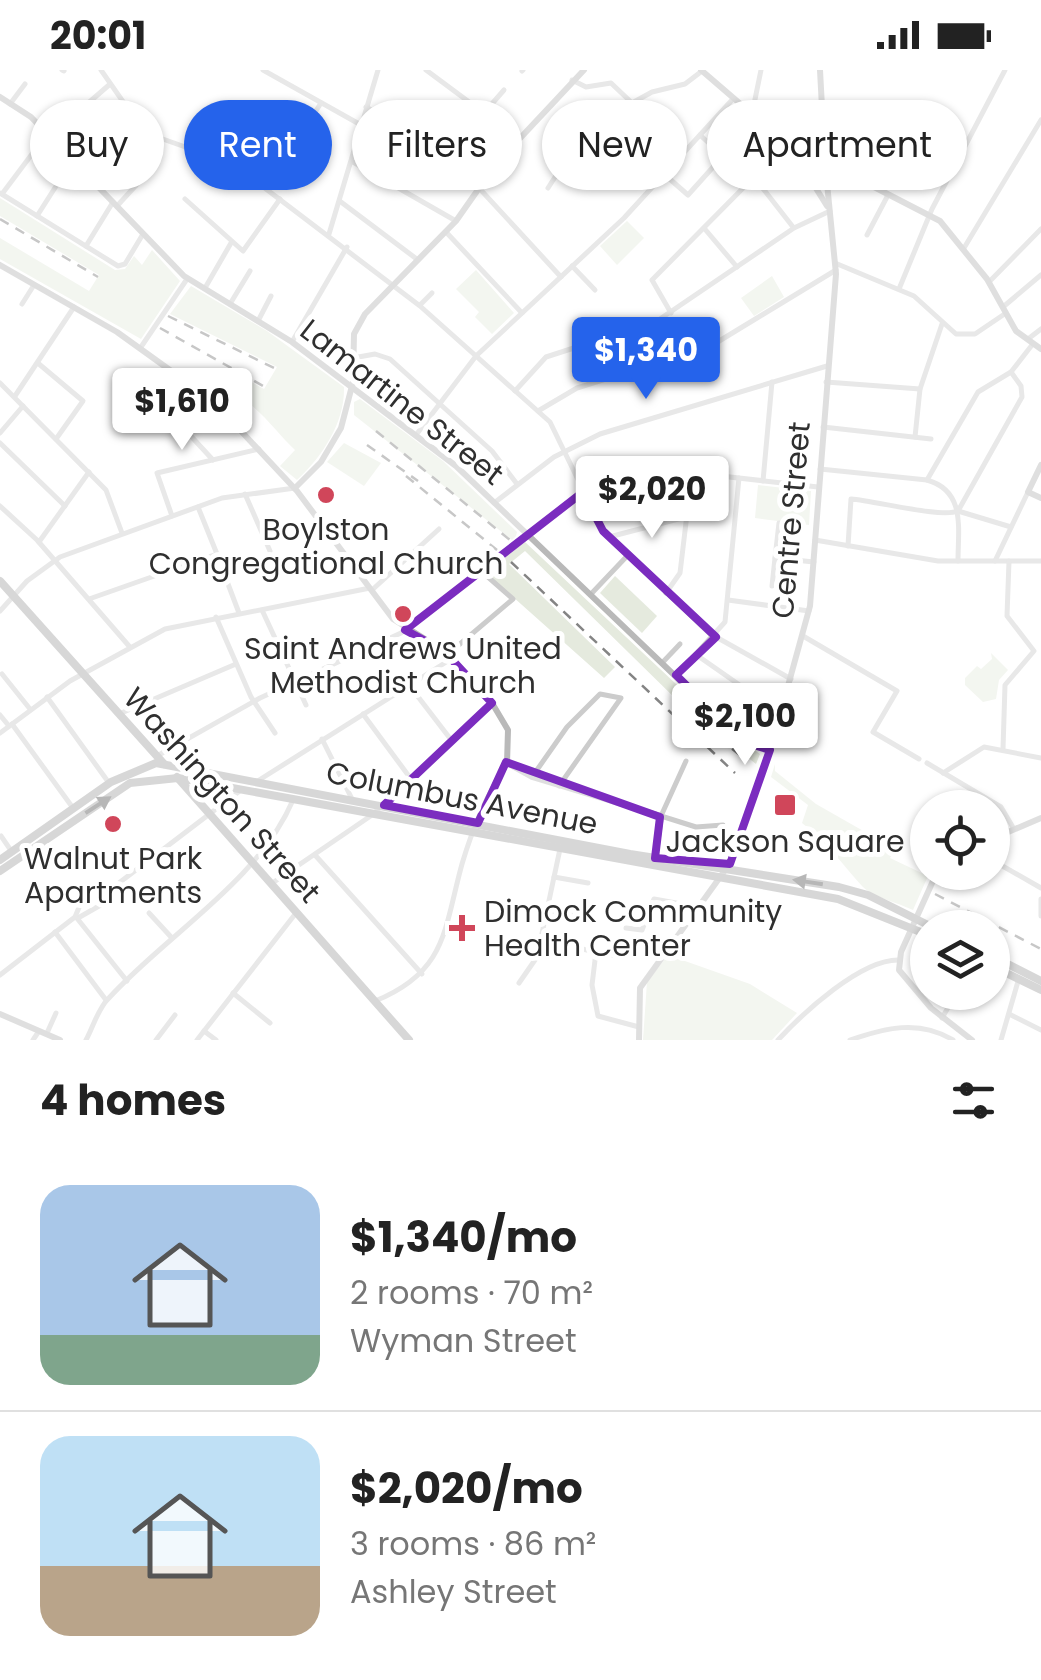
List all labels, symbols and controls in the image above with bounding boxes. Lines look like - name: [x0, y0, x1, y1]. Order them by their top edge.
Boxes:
- text: 20:01: [50, 9, 146, 62]
- chip: Buy: [30, 100, 164, 190]
- chip: Rent: [184, 100, 332, 190]
- chip: Filters: [352, 100, 522, 190]
- chip: New: [542, 100, 687, 190]
- chip: Apartment: [707, 100, 967, 190]
- street label: Lamartine Street: [291, 309, 513, 495]
- pin: $1,340: [565, 317, 727, 402]
- text: $1,340: [594, 327, 698, 372]
- pin: $1,610: [101, 368, 263, 453]
- text: $1,610: [134, 378, 230, 423]
- street label: Centre Street: [761, 420, 821, 620]
- pin: $2,020: [571, 456, 733, 541]
- text: $2,020: [598, 466, 706, 511]
- marker: Boylston Congregational Church: [315, 484, 337, 506]
- place label: Boylston Congregational Church: [149, 508, 503, 585]
- marker: Saint Andrews United Methodist Church: [392, 603, 414, 625]
- place label: Saint Andrews United Methodist Church: [244, 627, 562, 704]
- street label: Washington Street: [114, 678, 330, 912]
- pin: $2,100: [664, 683, 826, 768]
- text: $2,100: [694, 693, 796, 738]
- street label: Columbus Avenue: [323, 751, 601, 845]
- map controls: [910, 790, 1010, 1010]
- button: locate: [910, 790, 1010, 890]
- marker: Jackson Square: [772, 792, 798, 818]
- one-way arrow: [84, 797, 112, 815]
- marker: Walnut Park Apartments: [102, 813, 124, 835]
- place label: Jackson Square: [665, 820, 905, 863]
- place label: Walnut Park Apartments: [24, 837, 203, 914]
- one-way arrow: [791, 873, 823, 889]
- place label: Dimock Community Health Center: [484, 890, 782, 967]
- button: layers: [910, 910, 1010, 1010]
- marker: Dimock Community Health Center: [449, 915, 475, 941]
- text: 4 homes: [40, 1071, 226, 1130]
- icon: filters: [946, 1073, 1001, 1128]
- text: $1,340/mo: [350, 1208, 577, 1267]
- icon: home: [120, 1225, 240, 1345]
- text: 2 rooms · 70 m²: [350, 1270, 593, 1315]
- text: Wyman Street: [350, 1318, 577, 1363]
- text: $2,020/mo: [350, 1459, 583, 1518]
- icon: home: [120, 1476, 240, 1596]
- text: 3 rooms · 86 m²: [350, 1521, 596, 1566]
- text: Ashley Street: [350, 1569, 557, 1614]

